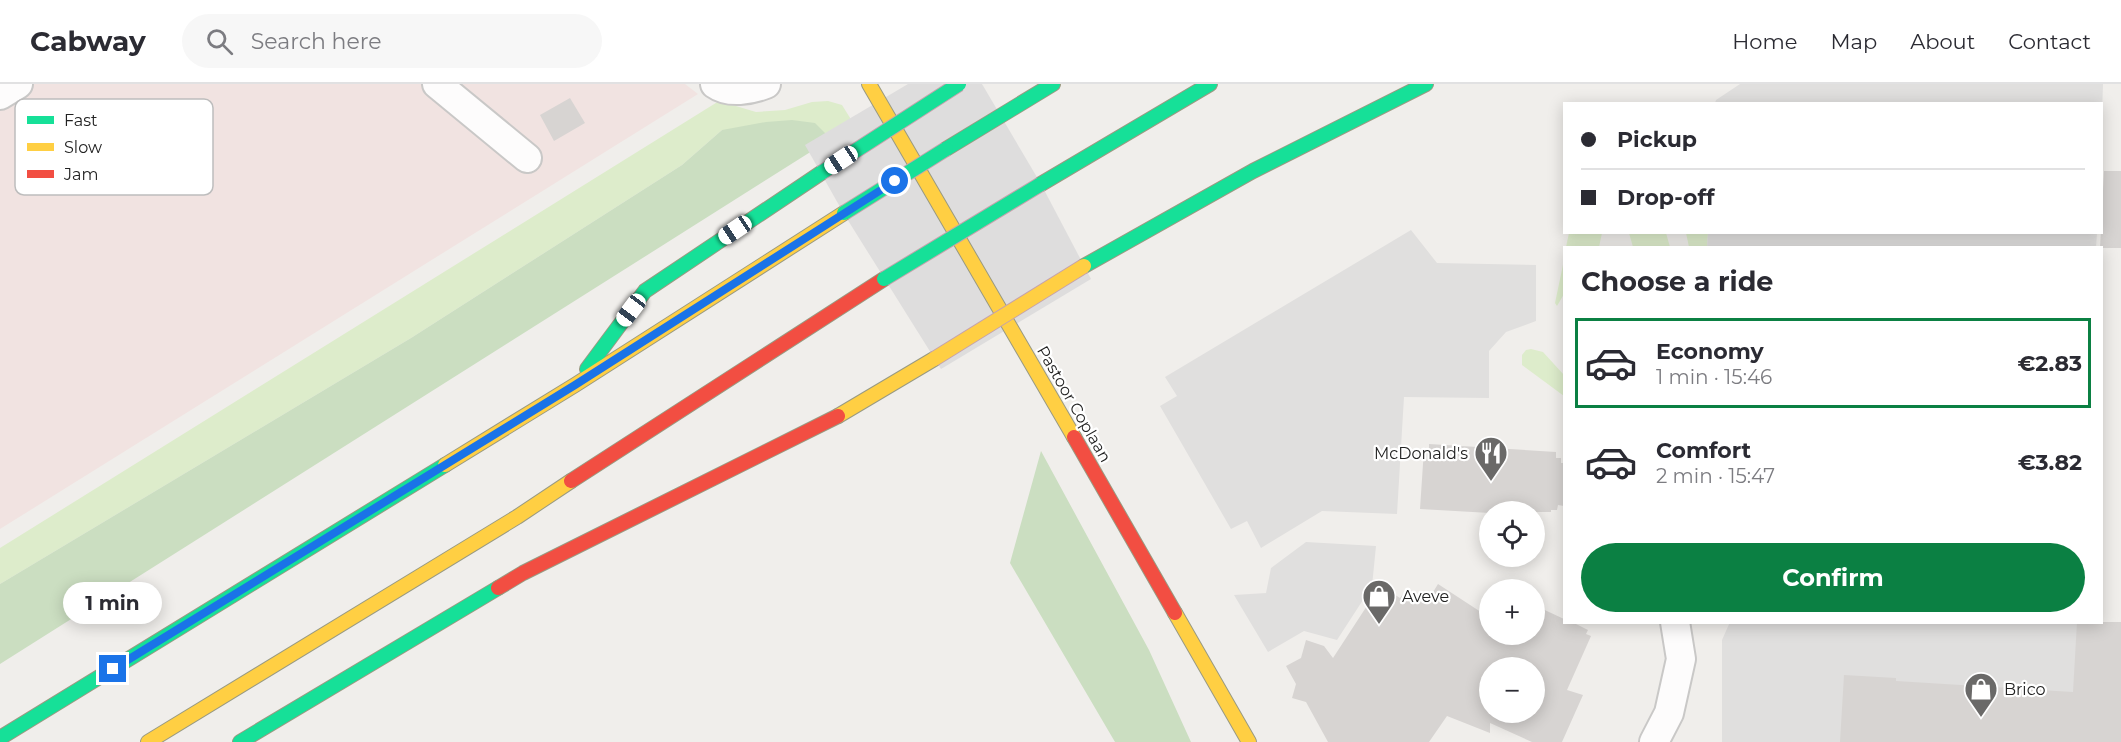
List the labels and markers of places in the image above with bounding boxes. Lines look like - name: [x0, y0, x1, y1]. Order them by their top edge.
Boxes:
- restaurant icon: McDonald's: [1473, 435, 1509, 482]
- place label: McDonald's: [1374, 444, 1468, 463]
- shop icon: Aveve: [1361, 578, 1397, 625]
- place label: Aveve: [1402, 587, 1449, 606]
- shop icon: Brico: [1963, 671, 1999, 718]
- place label: Brico: [2004, 680, 2046, 699]

